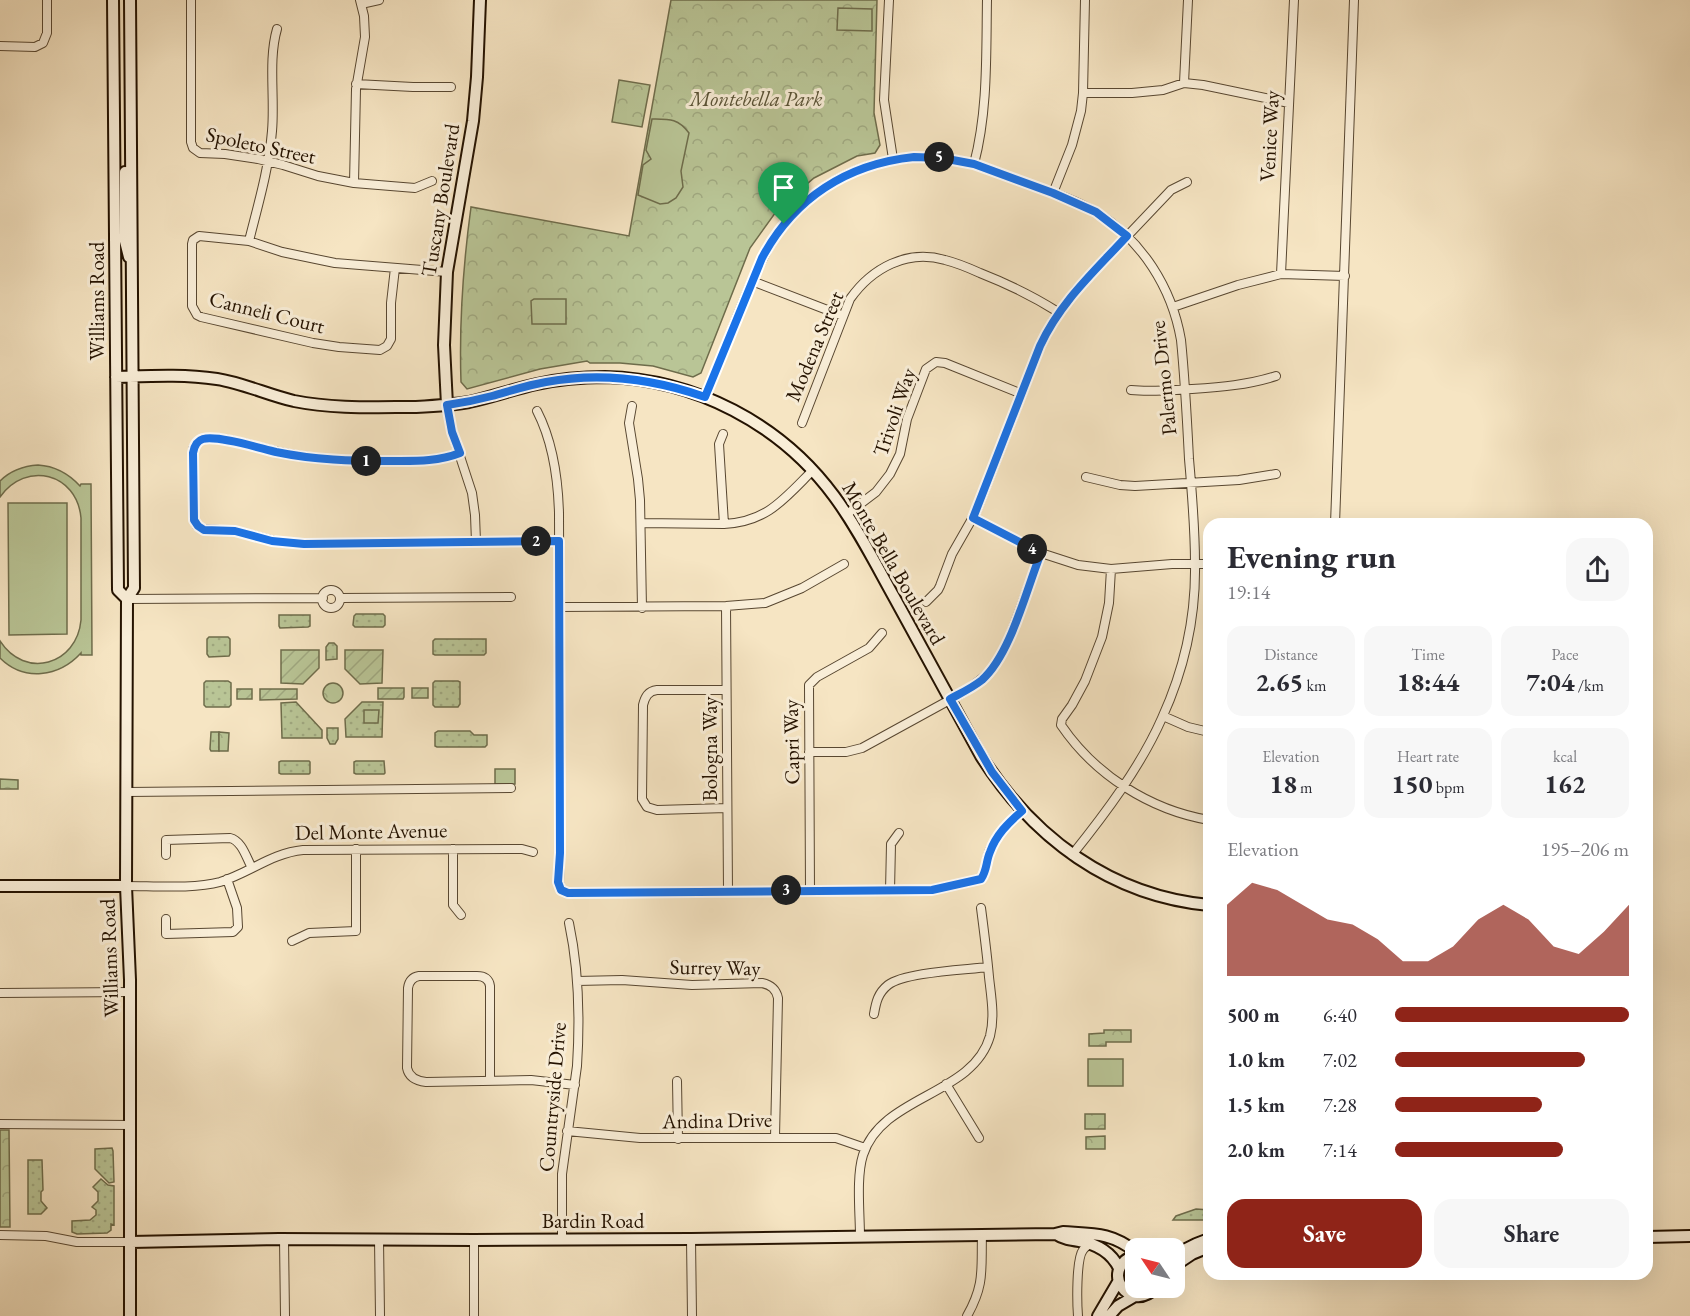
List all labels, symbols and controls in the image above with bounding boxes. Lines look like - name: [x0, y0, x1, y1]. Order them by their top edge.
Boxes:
- park label: Montebella Park: [687, 85, 823, 112]
- street label: Venice Way: [1253, 89, 1285, 182]
- street label: Spoleto Street: [204, 120, 319, 170]
- street label: Tuscany Boulevard: [415, 121, 465, 278]
- pin: 5: [924, 142, 954, 172]
- text: 5: [935, 146, 943, 167]
- pin: [758, 162, 809, 224]
- icon: arrive: [767, 171, 800, 204]
- street label: Williams Road: [83, 241, 110, 360]
- street label: Canneli Court: [206, 285, 328, 339]
- street label: Modena Street: [779, 286, 850, 405]
- street label: Palermo Drive: [1144, 319, 1182, 437]
- street label: Trivoli Way: [866, 363, 922, 460]
- pin: 1: [351, 446, 381, 476]
- text: 1: [362, 450, 370, 471]
- street label: Monte Bella Boulevard: [836, 477, 952, 650]
- pin: 2: [521, 526, 551, 556]
- text: 2: [532, 530, 540, 551]
- pin: 4: [1017, 534, 1047, 564]
- text: Evening run: [1227, 535, 1396, 578]
- text: 4: [1028, 538, 1036, 559]
- button: share: [1566, 538, 1629, 601]
- text: 19:14: [1227, 579, 1270, 605]
- text: Distance: [1264, 644, 1318, 665]
- text: Time: [1411, 644, 1445, 665]
- text: Pace: [1552, 644, 1578, 665]
- text: 2.65: [1256, 665, 1303, 699]
- text: 18:44: [1397, 665, 1459, 699]
- text: 7:04: [1526, 665, 1575, 699]
- text: km: [1303, 675, 1326, 696]
- text: /km: [1575, 675, 1604, 696]
- street label: Bologna Way: [696, 696, 723, 802]
- street label: Capri Way: [777, 698, 805, 785]
- text: Elevation: [1262, 746, 1320, 767]
- text: Heart rate: [1397, 746, 1459, 767]
- text: kcal: [1553, 746, 1577, 767]
- text: 18: [1269, 767, 1297, 801]
- text: 150: [1391, 767, 1433, 801]
- text: 162: [1544, 767, 1586, 801]
- text: m: [1297, 777, 1313, 798]
- text: bpm: [1433, 777, 1465, 798]
- street label: Del Monte Avenue: [295, 816, 447, 846]
- text: Elevation: [1227, 836, 1299, 862]
- text: 195–206 m: [1541, 836, 1629, 862]
- pin: 3: [771, 875, 801, 905]
- text: 3: [782, 879, 790, 900]
- street label: Williams Road: [93, 898, 125, 1018]
- street label: Surrey Way: [669, 953, 762, 981]
- text: 500 m: [1227, 1002, 1280, 1028]
- text: 6:40: [1323, 1002, 1357, 1028]
- street label: Countryside Drive: [532, 1021, 572, 1173]
- text: 1.0 km: [1227, 1047, 1285, 1073]
- text: 7:02: [1323, 1047, 1357, 1073]
- text: 1.5 km: [1227, 1092, 1285, 1118]
- text: 7:28: [1323, 1092, 1357, 1118]
- street label: Andina Drive: [661, 1106, 772, 1134]
- text: 2.0 km: [1227, 1137, 1285, 1163]
- text: 7:14: [1323, 1137, 1357, 1163]
- button: Save: [1227, 1199, 1422, 1268]
- button: Share: [1434, 1199, 1629, 1268]
- street label: Bardin Road: [542, 1207, 645, 1234]
- north arrow: [1125, 1238, 1185, 1298]
- map controls: [1125, 1238, 1185, 1298]

